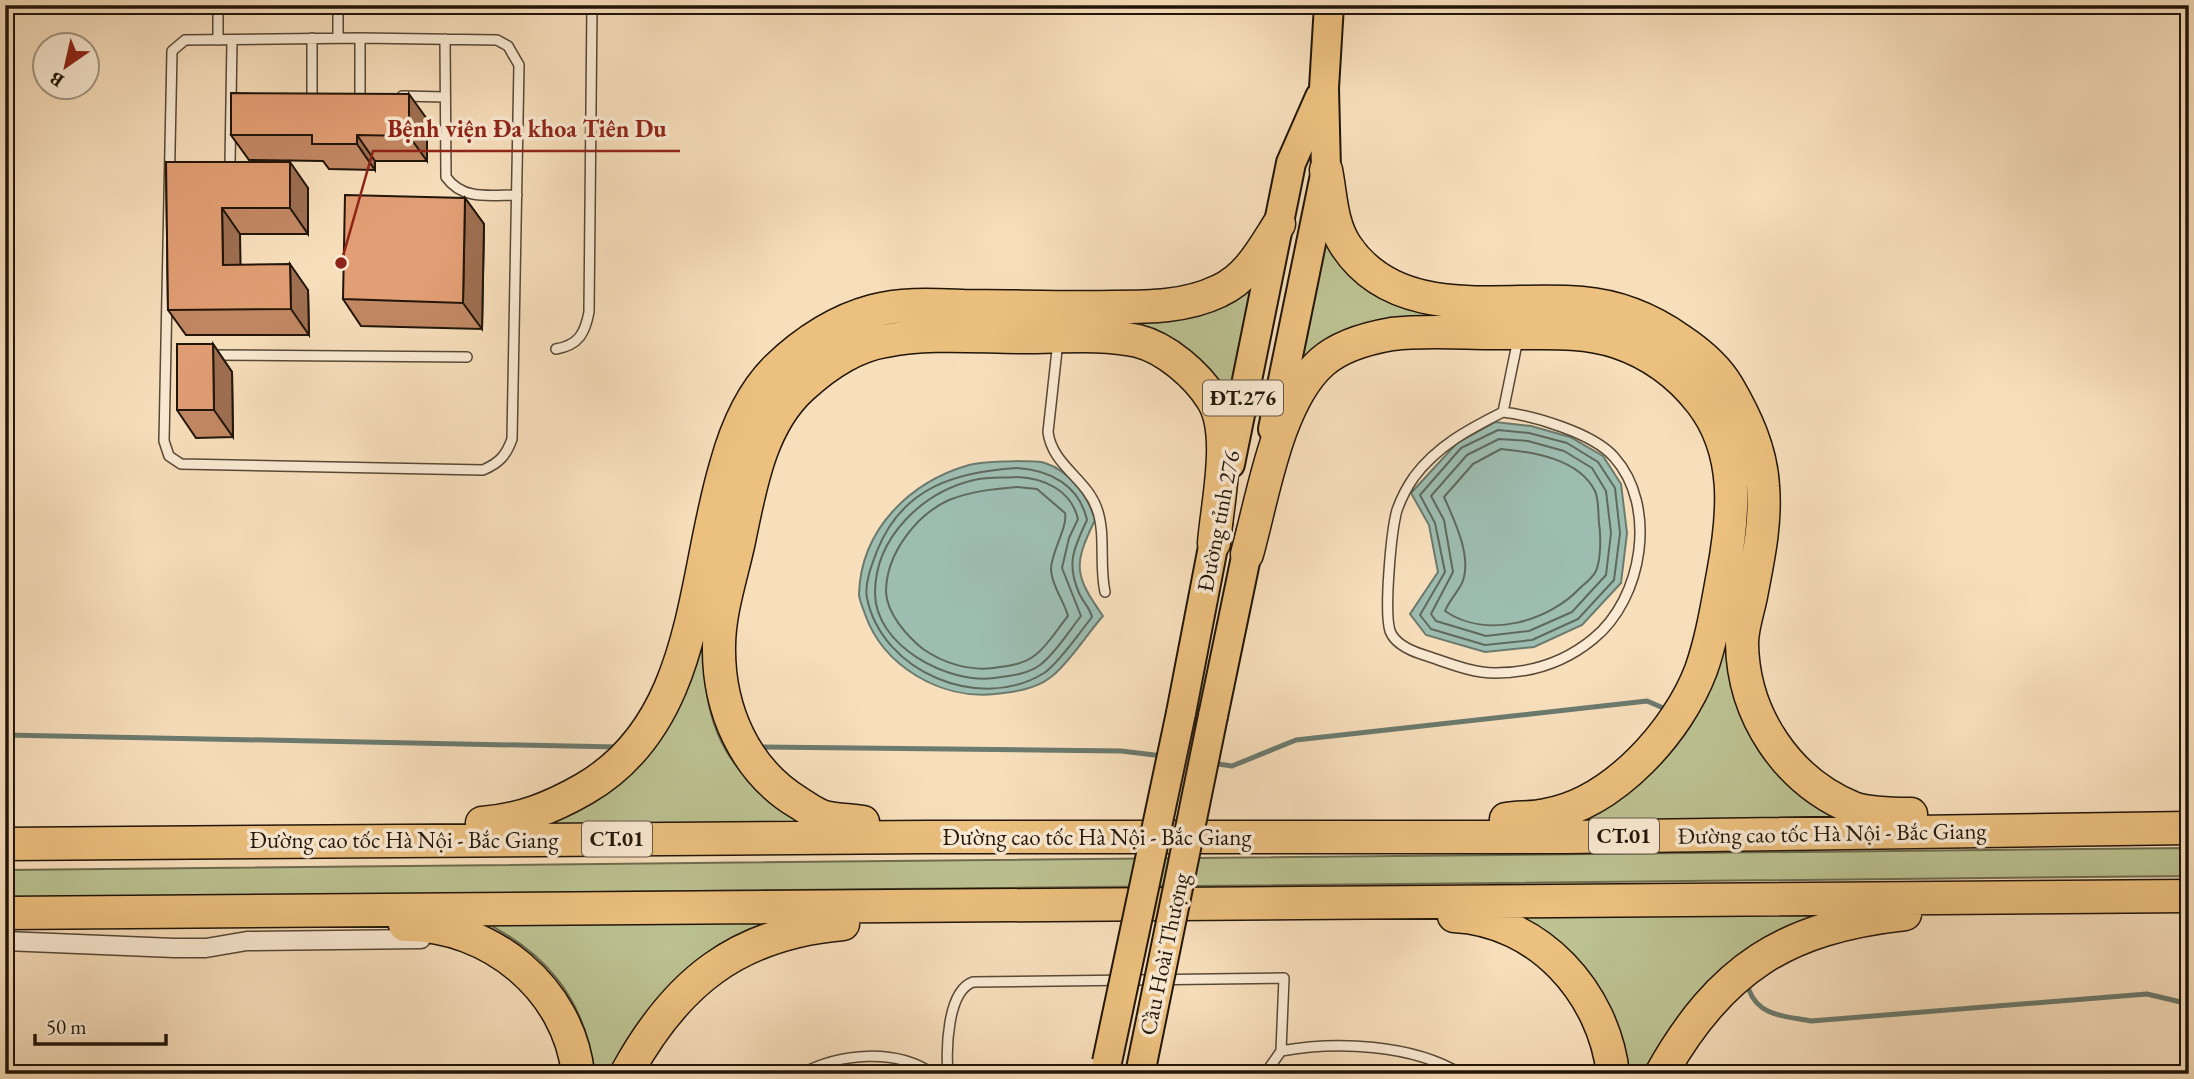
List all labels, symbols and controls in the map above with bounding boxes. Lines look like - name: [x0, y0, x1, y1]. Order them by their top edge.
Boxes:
- north arrow: [32, 32, 102, 102]
- text: B: [45, 66, 69, 93]
- callout: Bệnh viện Đa khoa Tiên Du: [373, 106, 680, 151]
- text: Bệnh viện Đa khoa Tiên Du: [387, 113, 667, 144]
- road number: ĐT.276: [1203, 380, 1283, 416]
- street label: Đường tỉnh 276: [1190, 448, 1246, 594]
- street label: Đường cao tốc Hà Nội - Bắc Giang: [1677, 815, 1988, 851]
- road number: CT.01: [1589, 818, 1659, 854]
- road number: CT.01: [582, 822, 652, 856]
- street label: Đường cao tốc Hà Nội - Bắc Giang: [943, 822, 1252, 852]
- street label: Đường cao tốc Hà Nội - Bắc Giang: [250, 825, 559, 855]
- street label: Cầu Hoài Thượng: [1132, 869, 1196, 1038]
- scale bar: [35, 1002, 166, 1046]
- text: 50 m: [46, 1013, 87, 1040]

